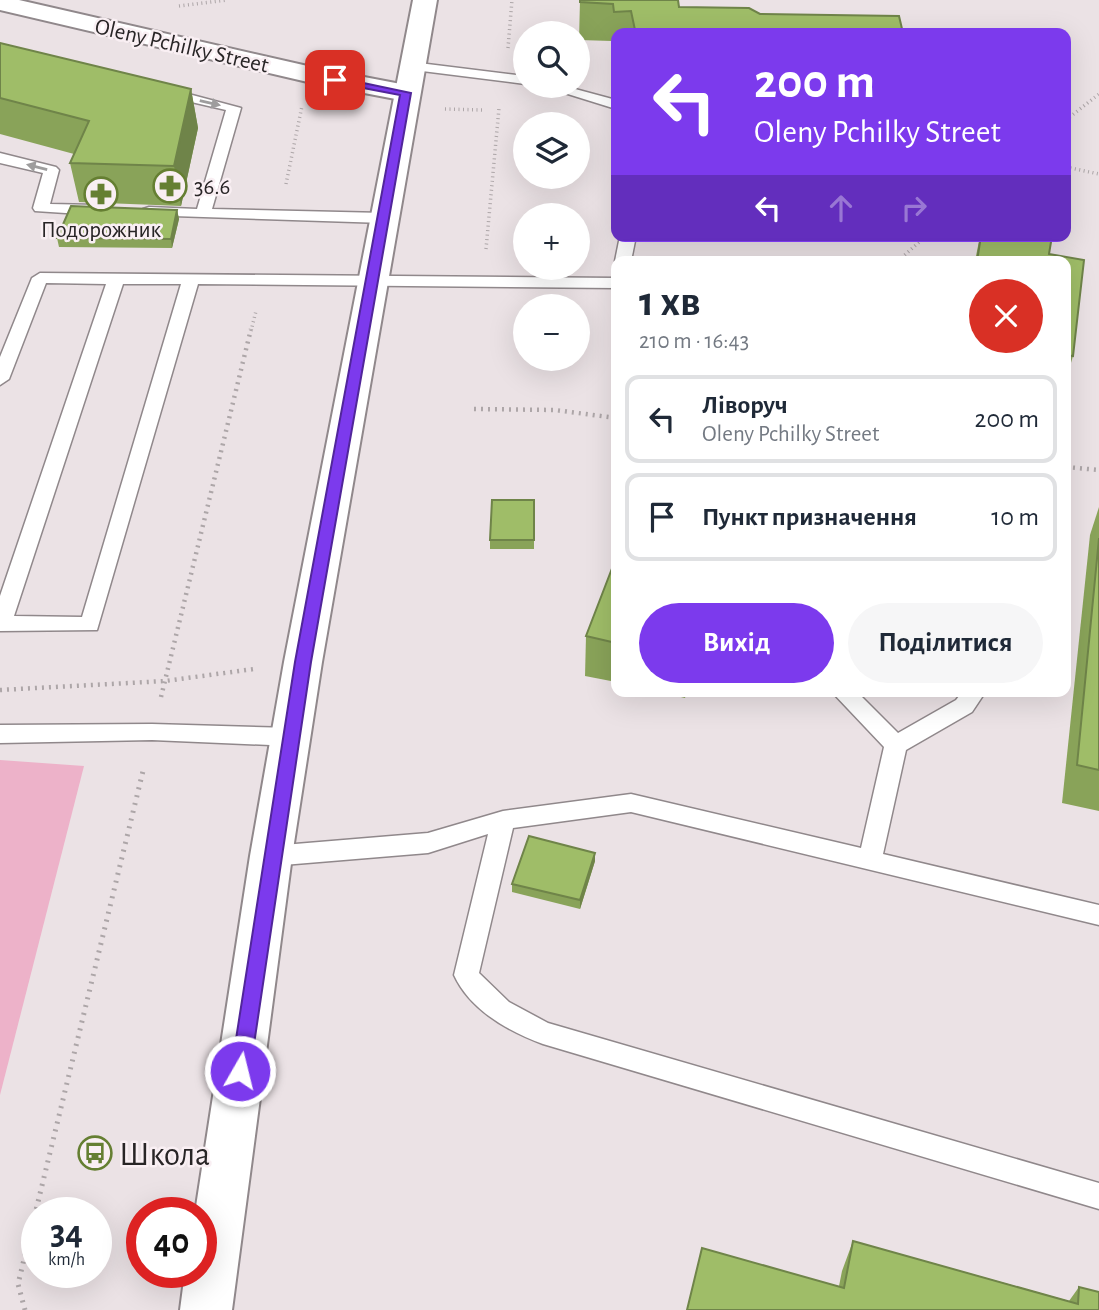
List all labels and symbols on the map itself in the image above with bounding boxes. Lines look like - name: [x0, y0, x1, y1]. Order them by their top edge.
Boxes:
- street label: Oleny Pchilky Street: [93, 15, 271, 78]
- pin: [305, 50, 365, 110]
- one-way arrow: [199, 97, 221, 108]
- one-way arrow: [26, 161, 48, 172]
- pharmacy icon: 36.6: [151, 167, 189, 205]
- pharmacy icon: Подорожник: [82, 175, 120, 213]
- place label: 36.6: [194, 176, 230, 199]
- place label: Подорожник: [41, 219, 162, 242]
- position arrow: [203, 1034, 277, 1108]
- bus stop icon: Школа: [76, 1134, 114, 1172]
- place label: Школа: [119, 1139, 210, 1172]
- speed limit sign: 40: [126, 1197, 217, 1288]

